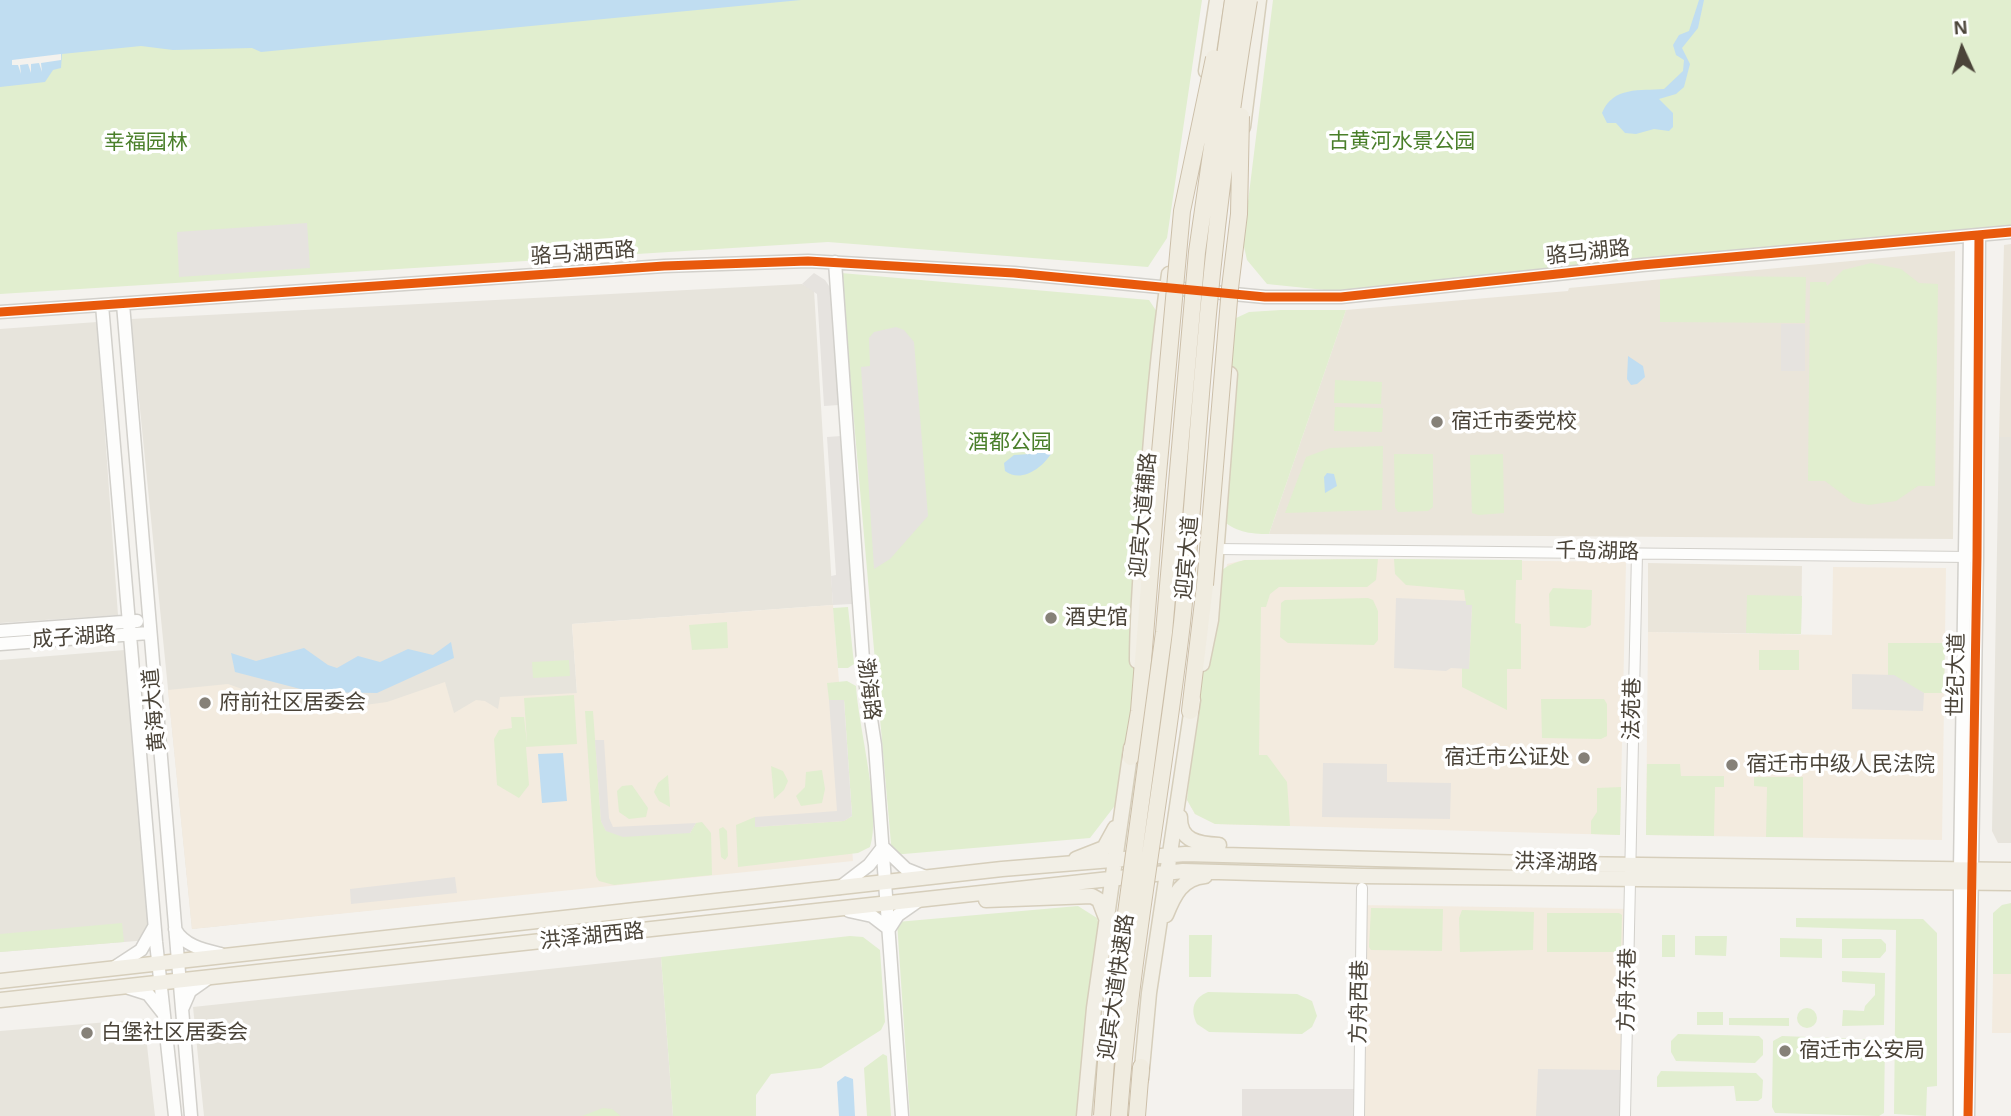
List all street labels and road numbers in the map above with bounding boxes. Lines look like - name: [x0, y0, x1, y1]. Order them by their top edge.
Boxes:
- street label: 骆马湖路: [1545, 236, 1631, 270]
- street label: 骆马湖西路: [530, 238, 636, 270]
- street label: 迎宾大道辅路: [1126, 451, 1162, 579]
- street label: 迎宾大道: [1172, 515, 1204, 601]
- street label: 千岛湖路: [1555, 539, 1639, 565]
- street label: 成子湖路: [31, 623, 117, 653]
- street label: 世纪大道: [1944, 633, 1970, 717]
- street label: 渤海路: [852, 656, 884, 722]
- street label: 黄海大道: [139, 667, 171, 753]
- street label: 法苑巷: [1620, 677, 1646, 741]
- street label: 洪泽湖路: [1514, 850, 1598, 876]
- street label: 迎宾大道快速路: [1094, 912, 1140, 1062]
- street label: 洪泽湖西路: [538, 919, 646, 955]
- street label: 方舟东巷: [1615, 948, 1641, 1032]
- street label: 方舟西巷: [1347, 960, 1373, 1044]

